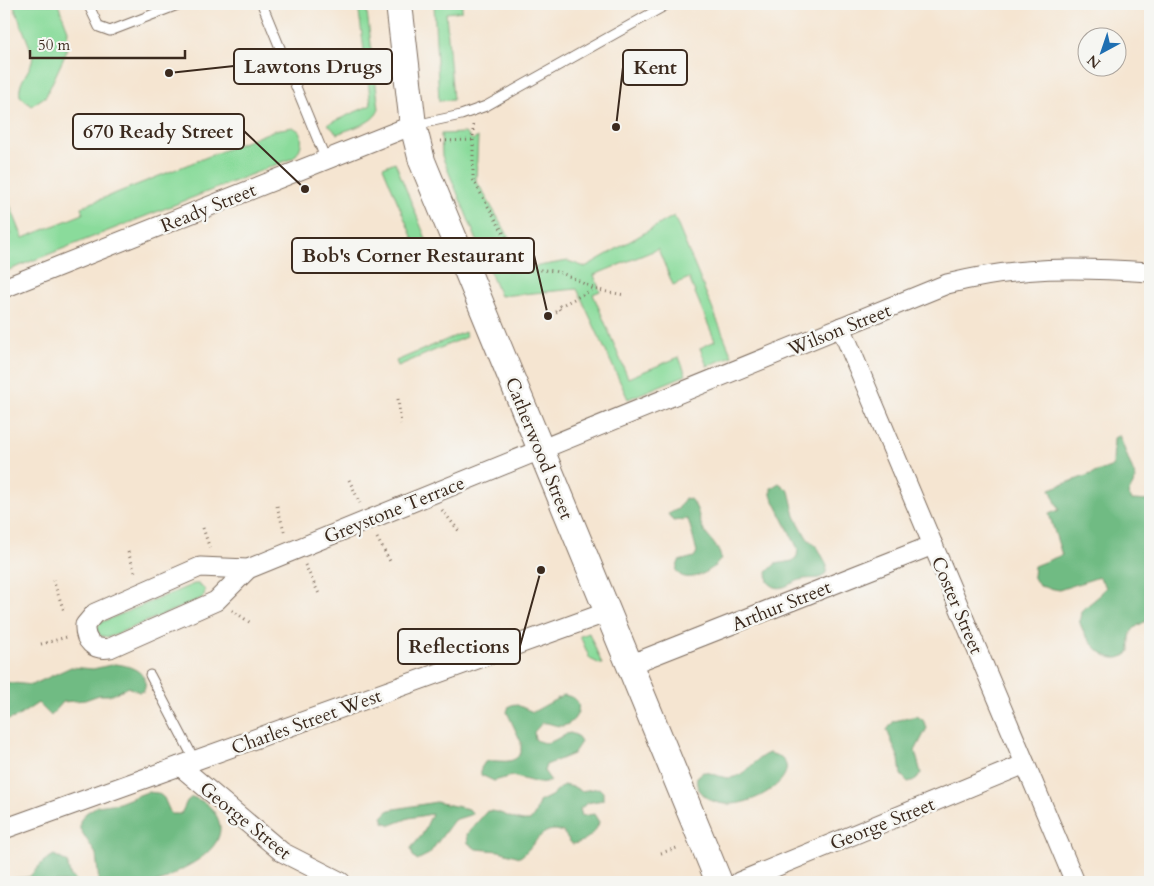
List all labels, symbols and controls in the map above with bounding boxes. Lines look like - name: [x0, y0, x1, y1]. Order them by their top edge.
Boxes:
- scale bar: [30, 28, 185, 60]
- north arrow: [1076, 28, 1126, 78]
- text: 50 m: [38, 35, 70, 55]
- callout: Lawtons Drugs: [234, 49, 392, 84]
- callout: Kent: [623, 50, 687, 85]
- text: N: [1083, 50, 1105, 73]
- text: Lawtons Drugs: [244, 53, 382, 80]
- text: Kent: [633, 54, 677, 81]
- callout: 670 Ready Street: [73, 114, 244, 149]
- text: 670 Ready Street: [83, 118, 233, 145]
- street label: Ready Street: [157, 177, 260, 239]
- callout: Bob's Corner Restaurant: [292, 238, 534, 273]
- text: Bob's Corner Restaurant: [302, 242, 524, 269]
- street label: Wilson Street: [783, 297, 895, 363]
- street label: Catherwood Street: [499, 373, 579, 523]
- street label: Greystone Terrace: [320, 470, 469, 550]
- street label: Coster Street: [925, 553, 989, 658]
- street label: Arthur Street: [728, 574, 835, 638]
- callout: Reflections: [398, 629, 520, 664]
- text: Reflections: [408, 633, 510, 660]
- street label: Charles Street West: [228, 683, 385, 761]
- street label: George Street: [194, 776, 297, 866]
- street label: George Street: [826, 791, 939, 857]

